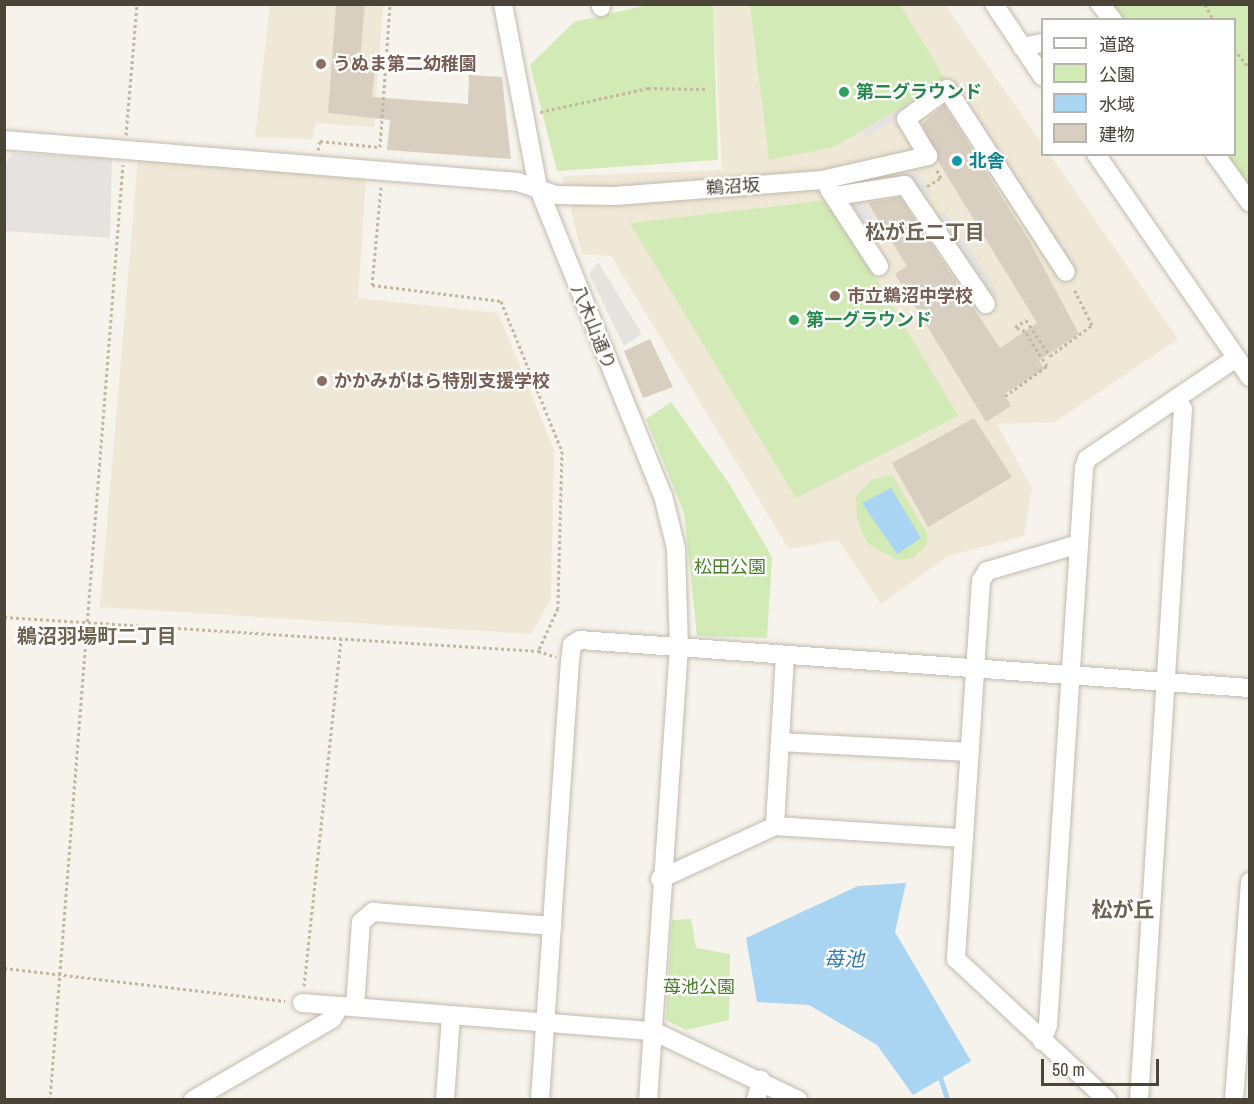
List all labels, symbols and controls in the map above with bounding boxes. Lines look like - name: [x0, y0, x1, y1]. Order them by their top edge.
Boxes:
- legend: [1041, 18, 1236, 156]
- text: 道路: [1099, 32, 1135, 57]
- place label: うぬま第二幼稚園: [333, 53, 477, 75]
- marker: うぬま第二幼稚園: [314, 57, 328, 71]
- text: 公園: [1099, 62, 1135, 87]
- place label: 第二グラウンド: [856, 81, 982, 103]
- marker: 第二グラウンド: [837, 85, 851, 99]
- text: 水域: [1099, 92, 1135, 117]
- text: 建物: [1099, 122, 1135, 147]
- place label: 北舎: [969, 150, 1005, 172]
- marker: 北舎: [950, 154, 964, 168]
- street label: 鵜沼坂: [705, 174, 761, 200]
- district label: 松が丘二丁目: [865, 219, 985, 243]
- street label: 八木山通り: [566, 281, 620, 373]
- place label: 市立鵜沼中学校: [847, 285, 973, 307]
- marker: 市立鵜沼中学校: [828, 289, 842, 303]
- place label: 第一グラウンド: [806, 309, 932, 331]
- marker: 第一グラウンド: [787, 313, 801, 327]
- place label: かかみがはら特別支援学校: [334, 370, 550, 392]
- marker: かかみがはら特別支援学校: [315, 374, 329, 388]
- park label: 松田公園: [694, 556, 766, 578]
- district label: 鵜沼羽場町二丁目: [17, 623, 177, 647]
- district label: 松が丘: [1092, 897, 1154, 923]
- water label: 苺池: [824, 946, 864, 970]
- park label: 苺池公園: [663, 976, 735, 998]
- scale bar: [1044, 1047, 1162, 1085]
- text: 50 m: [1052, 1057, 1085, 1082]

